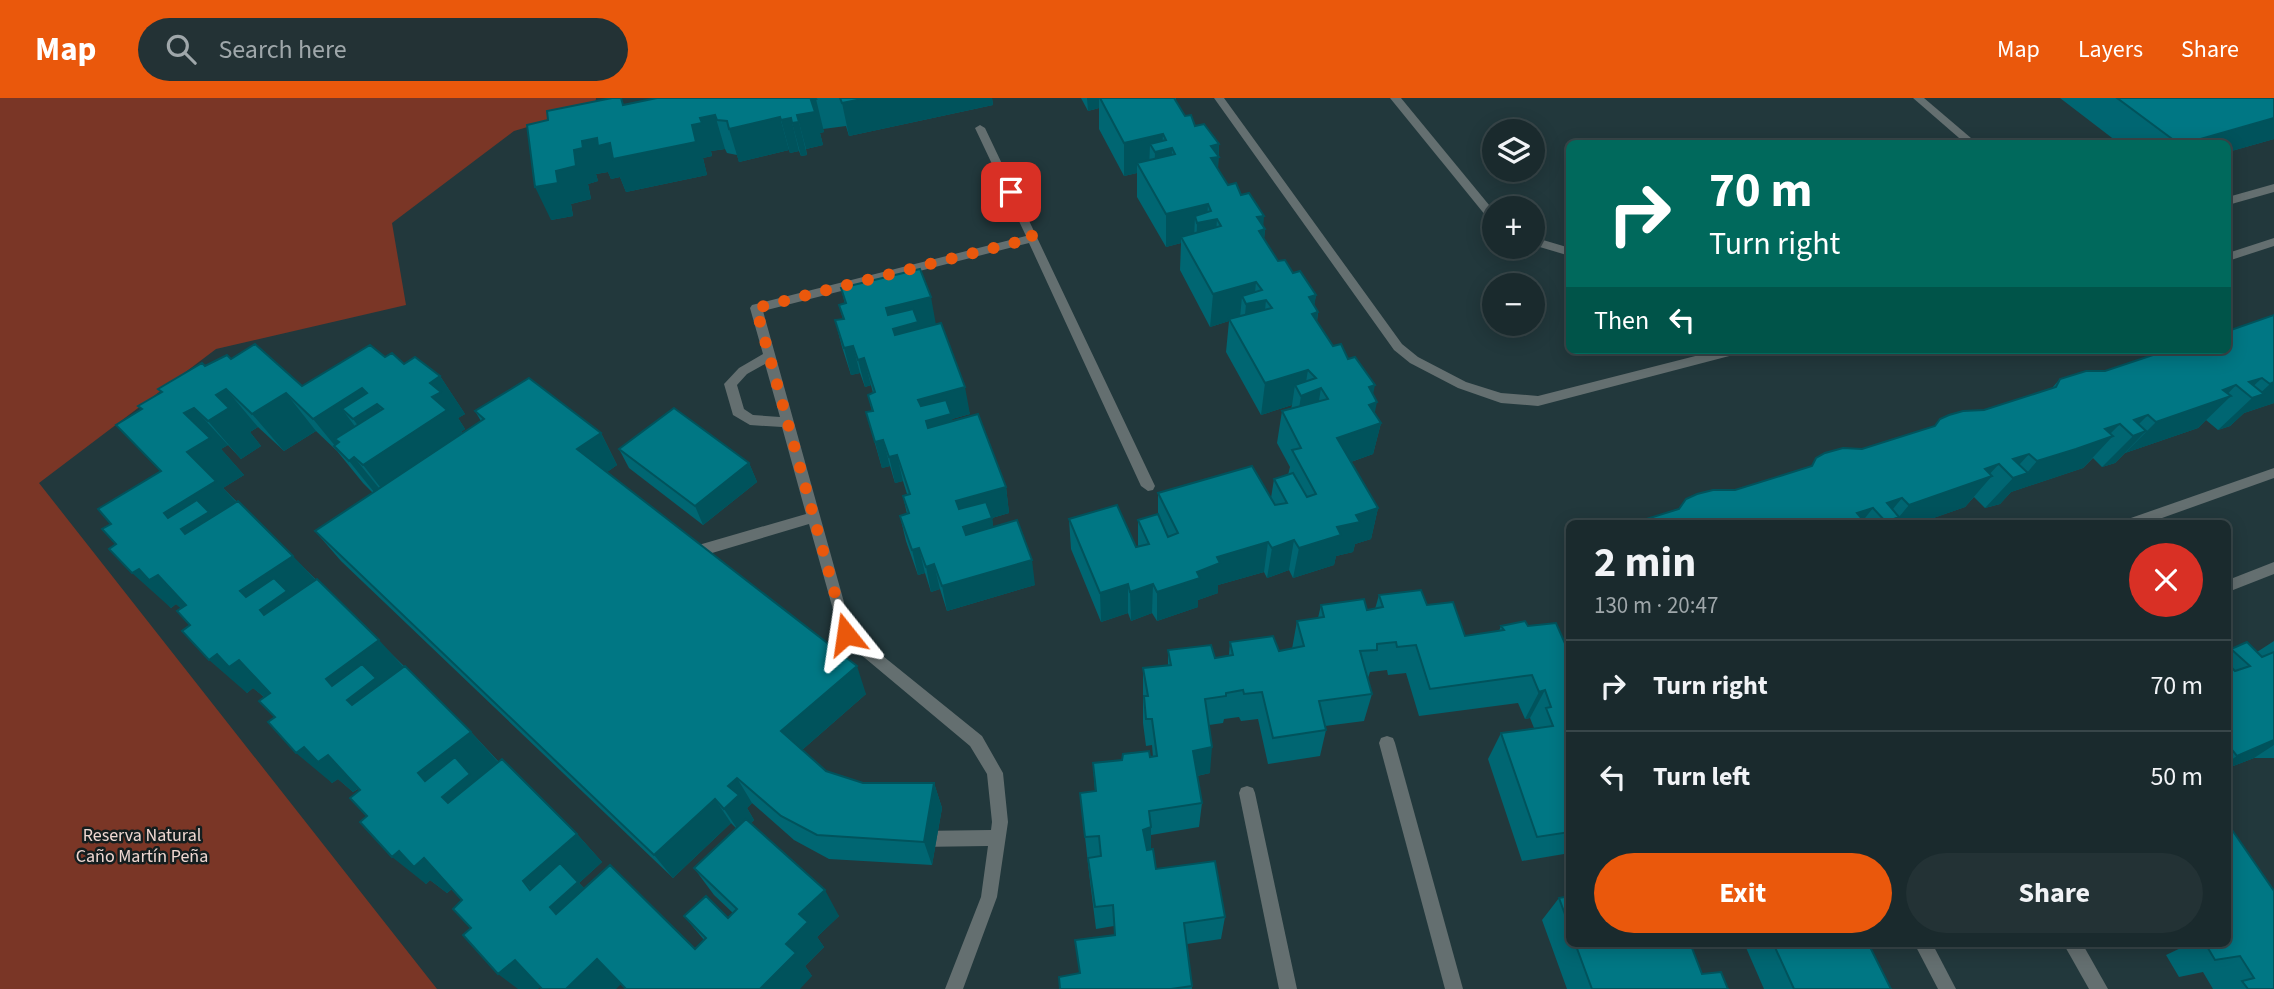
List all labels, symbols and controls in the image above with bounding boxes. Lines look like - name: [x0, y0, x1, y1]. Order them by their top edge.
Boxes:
- search box: [138, 18, 628, 81]
- text: Map: [35, 26, 96, 73]
- icon: search: [162, 30, 200, 68]
- text: Search here: [218, 31, 347, 68]
- text: Map: [1997, 32, 2040, 67]
- text: Layers: [2078, 32, 2143, 67]
- text: Share: [2181, 32, 2239, 67]
- map controls: [1482, 119, 1545, 336]
- button: layers: [1482, 119, 1545, 182]
- text: 70 m: [1709, 156, 1813, 226]
- pin: [981, 162, 1041, 222]
- icon: right: [1594, 168, 1685, 259]
- icon: arrive: [992, 173, 1030, 211]
- button: +: [1482, 196, 1545, 259]
- text: Turn right: [1709, 221, 1840, 267]
- button: −: [1482, 273, 1545, 336]
- icon: left: [1663, 301, 1701, 339]
- text: Then: [1594, 302, 1649, 339]
- text: 2 min: [1594, 533, 1696, 593]
- button: close: [2129, 543, 2203, 617]
- text: 130 m · 20:47: [1594, 589, 1718, 622]
- position arrow: [809, 597, 883, 671]
- icon: right: [1594, 667, 1632, 705]
- text: Turn right: [1653, 667, 1768, 704]
- text: 70 m: [2150, 667, 2203, 704]
- icon: left: [1594, 758, 1632, 796]
- text: Turn left: [1653, 758, 1750, 795]
- text: 50 m: [2150, 758, 2203, 795]
- park label: Reserva Natural Caño Martín Peña: [76, 823, 208, 869]
- button: Exit: [1594, 853, 1892, 933]
- button: Share: [1906, 853, 2203, 933]

